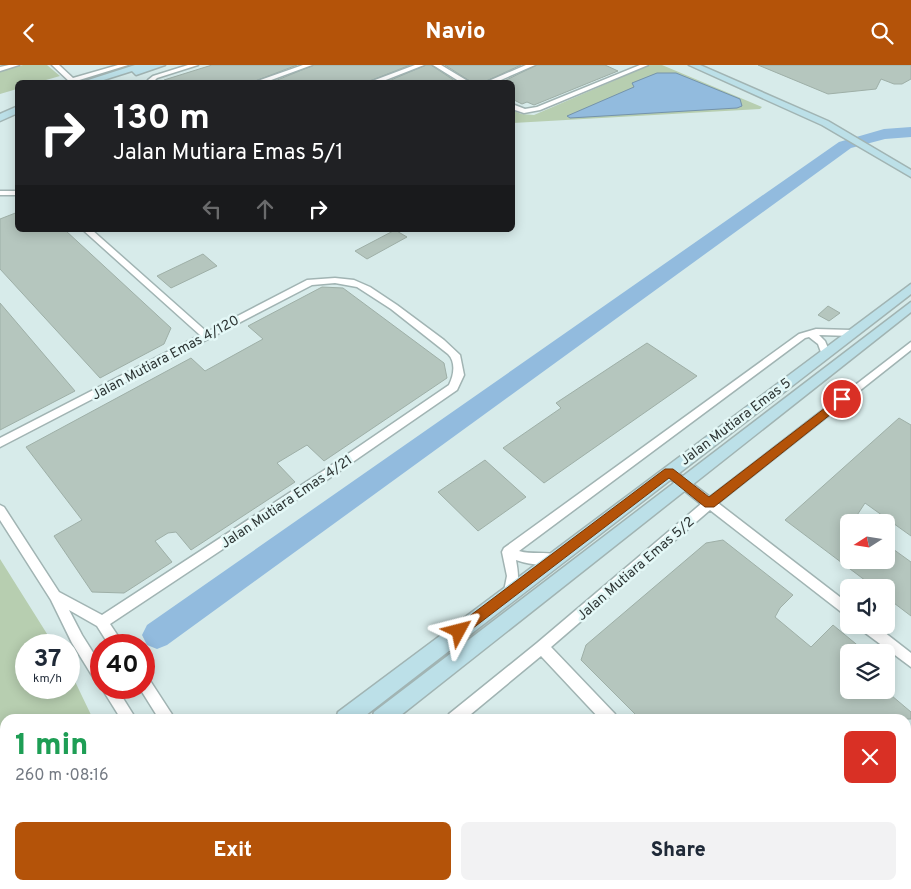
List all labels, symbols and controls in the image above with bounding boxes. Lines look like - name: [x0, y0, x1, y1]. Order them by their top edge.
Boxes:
- icon: back: [15, 19, 43, 47]
- text: Navio: [426, 19, 485, 46]
- icon: search: [868, 19, 896, 47]
- text: 130 m: [113, 97, 210, 141]
- icon: right: [30, 100, 95, 165]
- text: Jalan Mutiara Emas 5/1: [113, 140, 344, 167]
- icon: left: [198, 195, 226, 223]
- icon: ahead: [251, 195, 279, 223]
- icon: right: [304, 195, 332, 223]
- street label: Jalan Mutiara Emas 4/120: [89, 312, 242, 404]
- street label: Jalan Mutiara Emas 5: [677, 375, 795, 469]
- pin: [821, 378, 863, 420]
- icon: arrive: [828, 385, 856, 413]
- street label: Jalan Mutiara Emas 4/21: [218, 452, 356, 553]
- street label: Jalan Mutiara Emas 5/2: [574, 513, 698, 625]
- north arrow: [840, 514, 895, 569]
- map controls: [840, 514, 895, 699]
- button: sound: [840, 579, 895, 634]
- position arrow: [432, 604, 484, 656]
- speed limit sign: 40: [90, 634, 155, 699]
- text: 37: [33, 644, 62, 676]
- button: layers: [840, 644, 895, 699]
- text: km/h: [33, 671, 62, 687]
- text: 1 min: [15, 728, 88, 765]
- button: close: [844, 731, 896, 783]
- text: 260 m · 08:16: [15, 766, 109, 786]
- button: Exit: [15, 822, 451, 880]
- button: Share: [461, 822, 896, 880]

